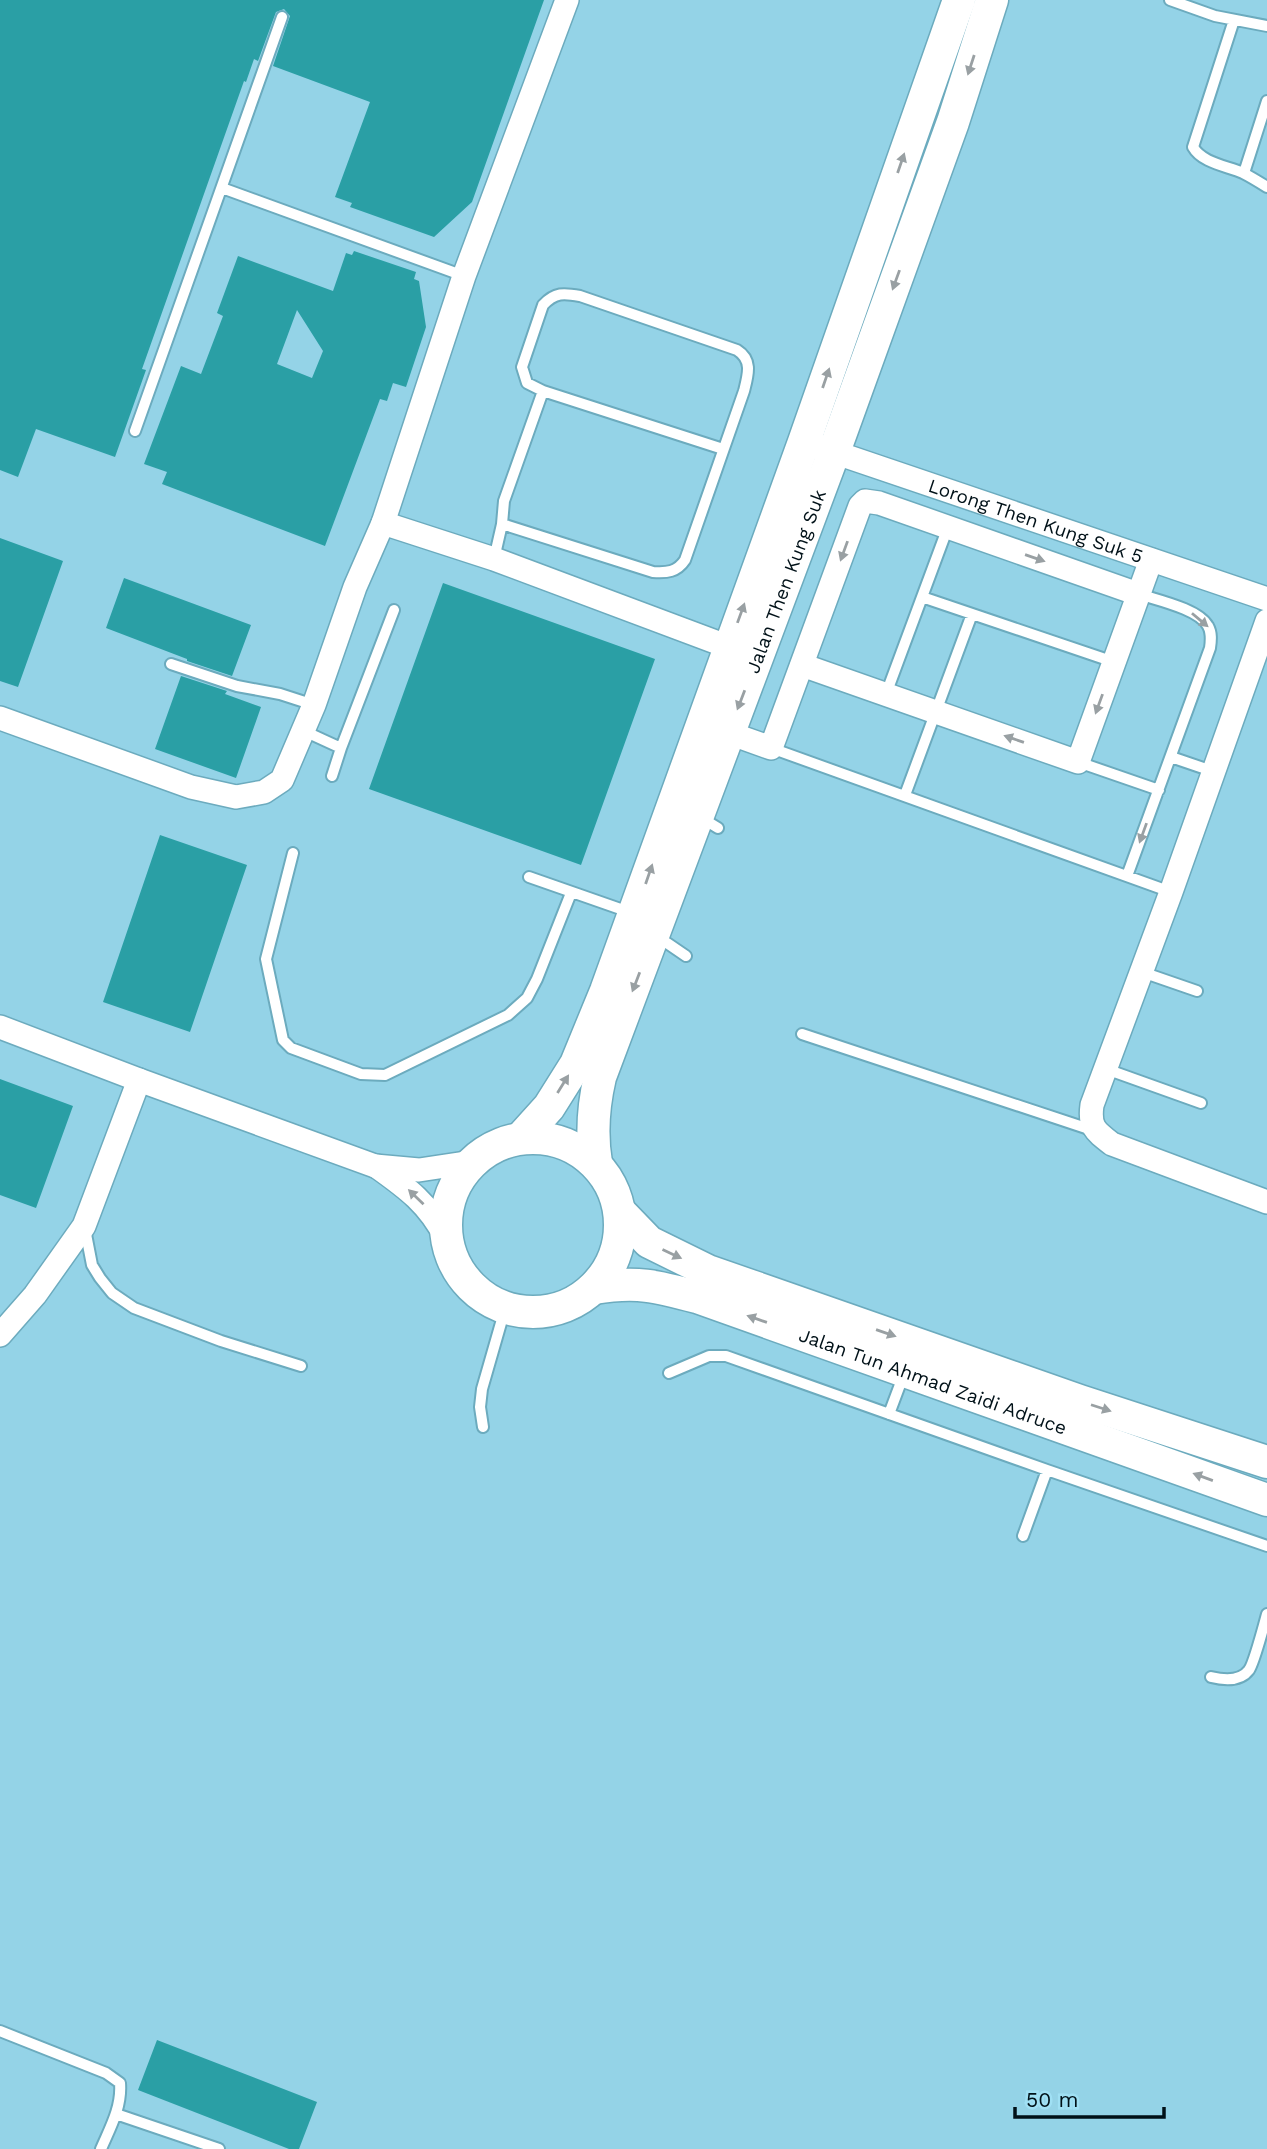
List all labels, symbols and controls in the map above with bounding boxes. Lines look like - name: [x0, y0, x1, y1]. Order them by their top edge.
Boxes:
- one-way arrow: [965, 55, 976, 76]
- one-way arrow: [896, 152, 907, 173]
- one-way arrow: [890, 269, 901, 290]
- one-way arrow: [821, 367, 832, 388]
- street label: Lorong Then Kung Suk 5: [926, 474, 1146, 568]
- street label: Jalan Then Kung Suk: [741, 486, 831, 676]
- one-way arrow: [838, 541, 849, 562]
- one-way arrow: [1025, 553, 1046, 564]
- one-way arrow: [736, 603, 747, 624]
- one-way arrow: [1192, 612, 1209, 627]
- one-way arrow: [736, 689, 747, 710]
- one-way arrow: [1093, 694, 1104, 715]
- one-way arrow: [1003, 733, 1024, 744]
- one-way arrow: [1137, 822, 1148, 843]
- one-way arrow: [644, 864, 655, 885]
- one-way arrow: [630, 971, 641, 992]
- one-way arrow: [557, 1075, 570, 1094]
- one-way arrow: [408, 1189, 425, 1205]
- one-way arrow: [662, 1249, 683, 1260]
- one-way arrow: [747, 1313, 768, 1324]
- street label: Jalan Tun Ahmad Zaidi Adruce: [796, 1323, 1070, 1439]
- one-way arrow: [875, 1328, 896, 1339]
- one-way arrow: [1090, 1403, 1111, 1414]
- one-way arrow: [1192, 1471, 1213, 1482]
- scale bar: [1015, 2076, 1164, 2120]
- text: 50 m: [1026, 2087, 1078, 2112]

